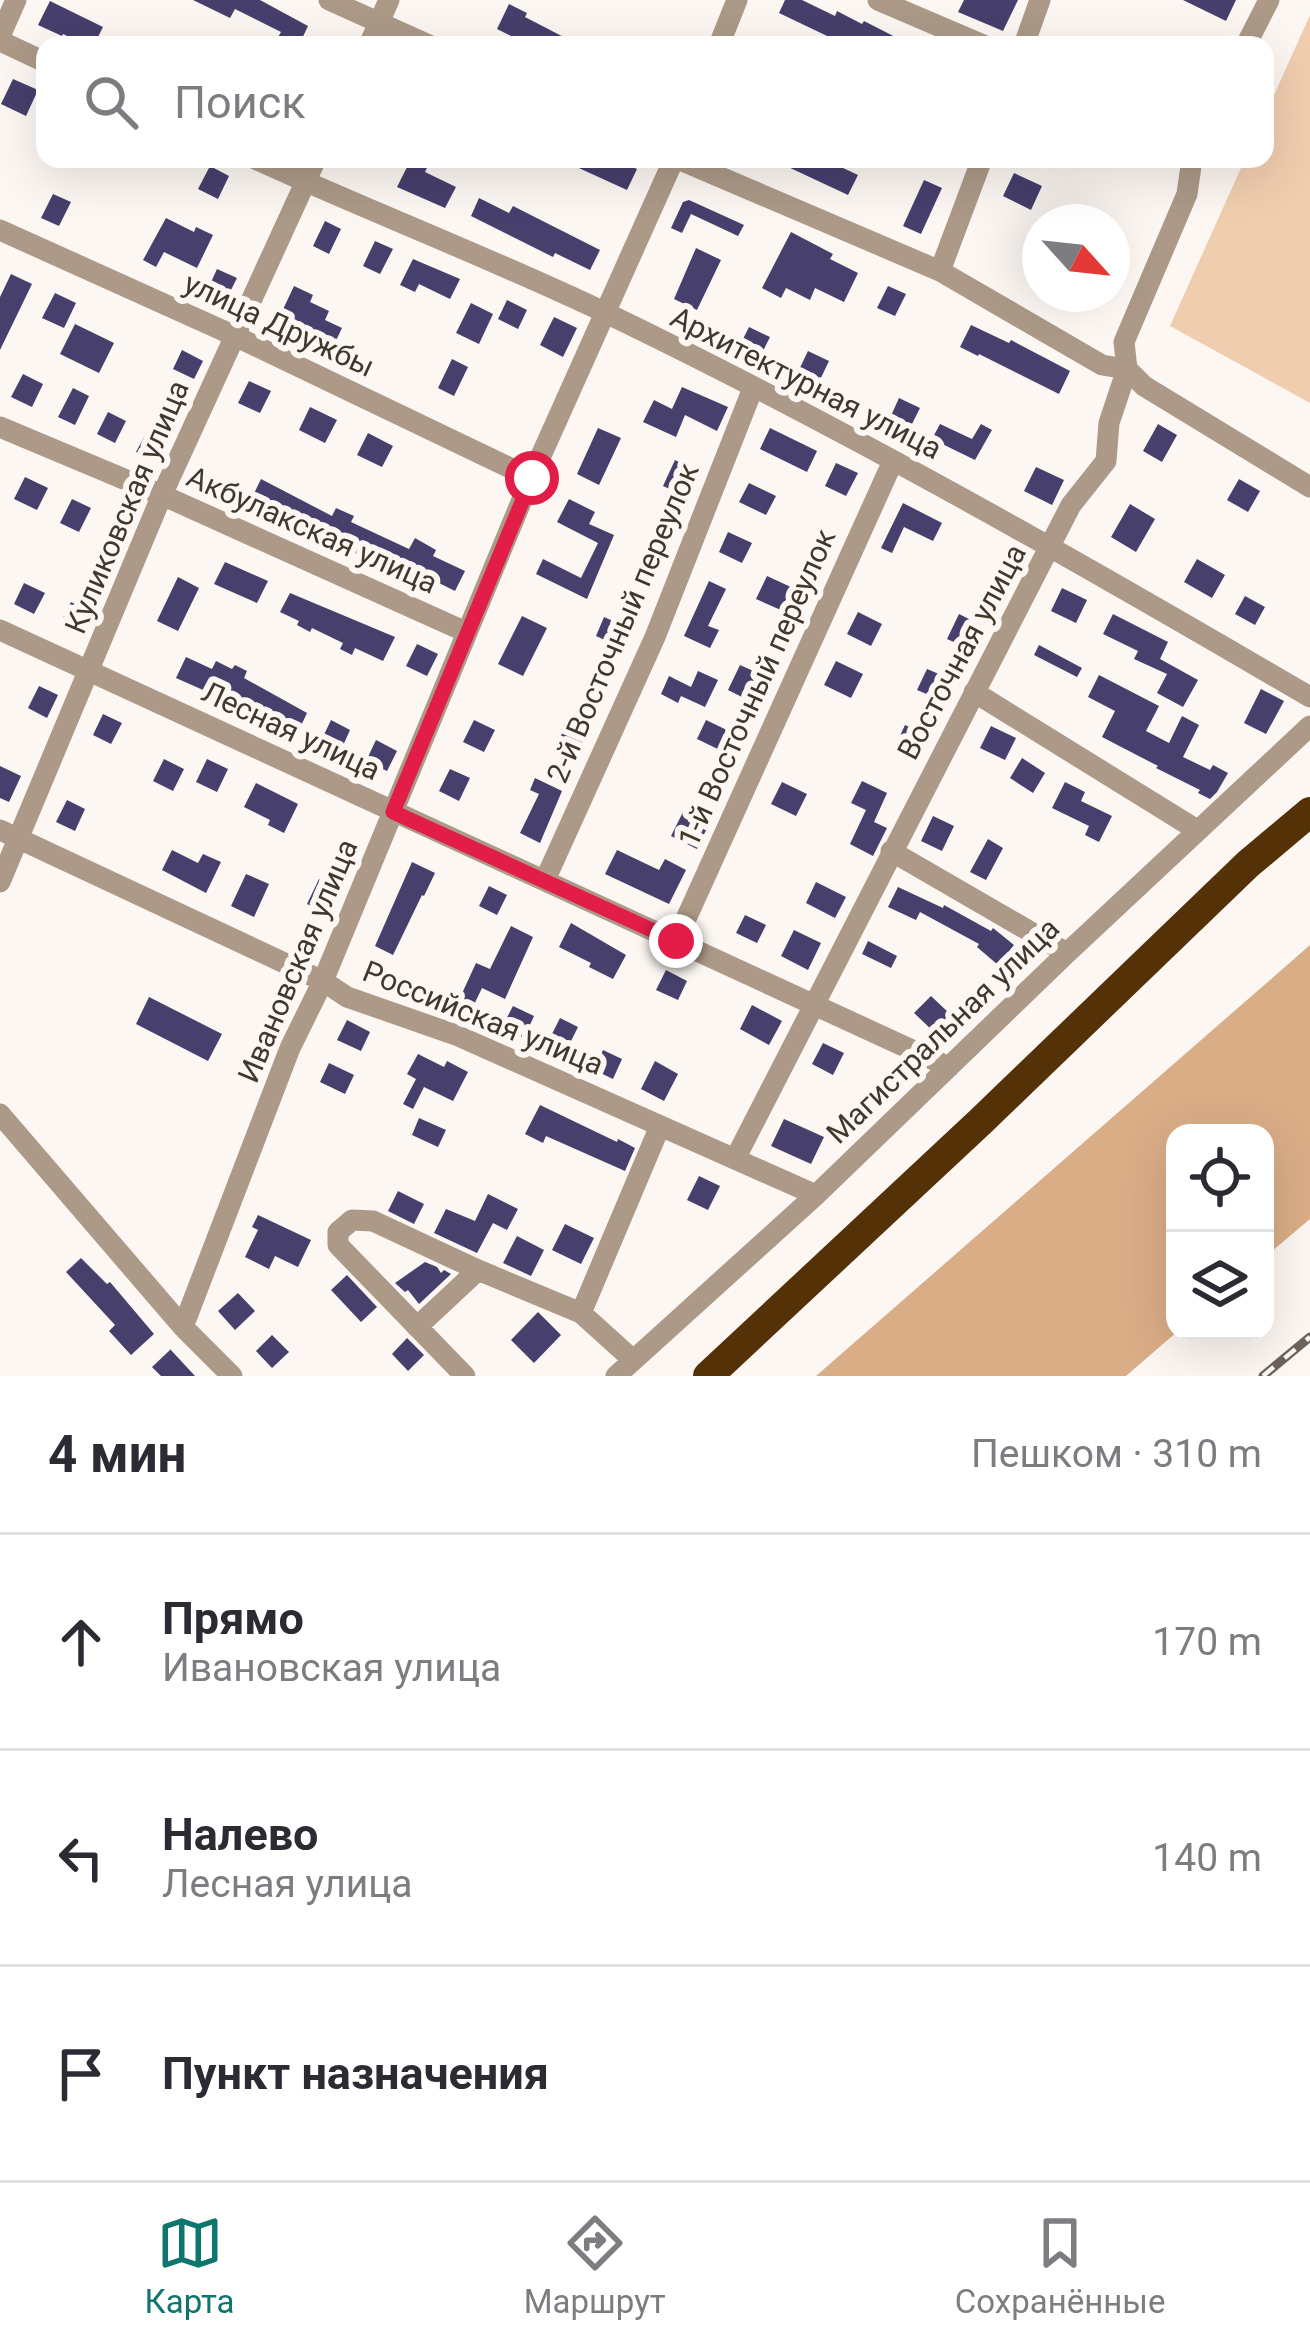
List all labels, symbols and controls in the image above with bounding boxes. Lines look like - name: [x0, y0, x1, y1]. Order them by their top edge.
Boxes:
- search box: [36, 36, 1274, 168]
- icon: search: [78, 69, 144, 135]
- text: Поиск: [174, 76, 306, 129]
- north arrow: [1022, 204, 1130, 312]
- street label: улица Дружбы: [178, 265, 380, 384]
- street label: Архитектурная улица: [665, 299, 948, 466]
- street label: Куликовская улица: [57, 375, 196, 639]
- route start: [505, 451, 559, 505]
- street label: 2-й Восточный переулок: [539, 458, 706, 788]
- street label: Акбулакская улица: [182, 459, 443, 600]
- street label: 1-й Восточный переулок: [671, 524, 843, 852]
- street label: Восточная улица: [890, 538, 1033, 765]
- street label: Лесная улица: [196, 674, 386, 787]
- street label: Ивановская улица: [230, 834, 365, 1088]
- street label: Магистральная улица: [819, 911, 1066, 1151]
- route end: [649, 914, 703, 968]
- street label: Российская улица: [358, 953, 609, 1082]
- map controls: [1166, 1124, 1274, 1340]
- button: locate: [1166, 1124, 1274, 1232]
- button: layers: [1166, 1232, 1274, 1340]
- text: 4 мин: [48, 1425, 186, 1484]
- text: Пешком · 310 m: [971, 1431, 1262, 1477]
- text: Прямо: [162, 1592, 304, 1645]
- icon: ahead: [48, 1609, 114, 1675]
- text: 170 m: [1152, 1619, 1262, 1665]
- text: Ивановская улица: [162, 1645, 501, 1691]
- text: Налево: [162, 1808, 319, 1861]
- icon: left: [48, 1825, 114, 1891]
- text: 140 m: [1152, 1835, 1262, 1881]
- text: Лесная улица: [162, 1861, 413, 1907]
- icon: arrive: [48, 2041, 114, 2107]
- text: Пункт назначения: [162, 2047, 549, 2100]
- tab: Карта: [145, 2210, 235, 2321]
- tab: Маршрут: [524, 2210, 666, 2321]
- tab: Сохранённые: [955, 2210, 1165, 2321]

